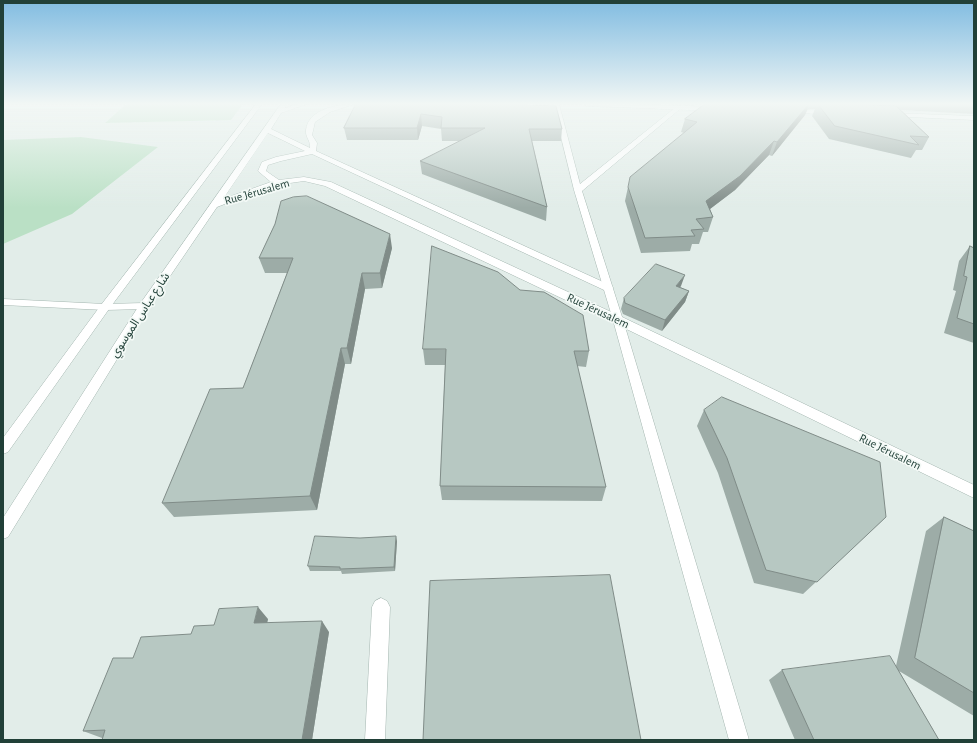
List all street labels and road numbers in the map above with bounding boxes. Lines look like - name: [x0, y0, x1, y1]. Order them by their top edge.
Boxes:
- street label: Rue Jérusalem: [223, 176, 291, 208]
- street label: شارع عباس الموسوي: [107, 270, 173, 360]
- street label: Rue Jérusalem: [565, 290, 631, 332]
- street label: Rue Jérusalem: [857, 431, 923, 473]

